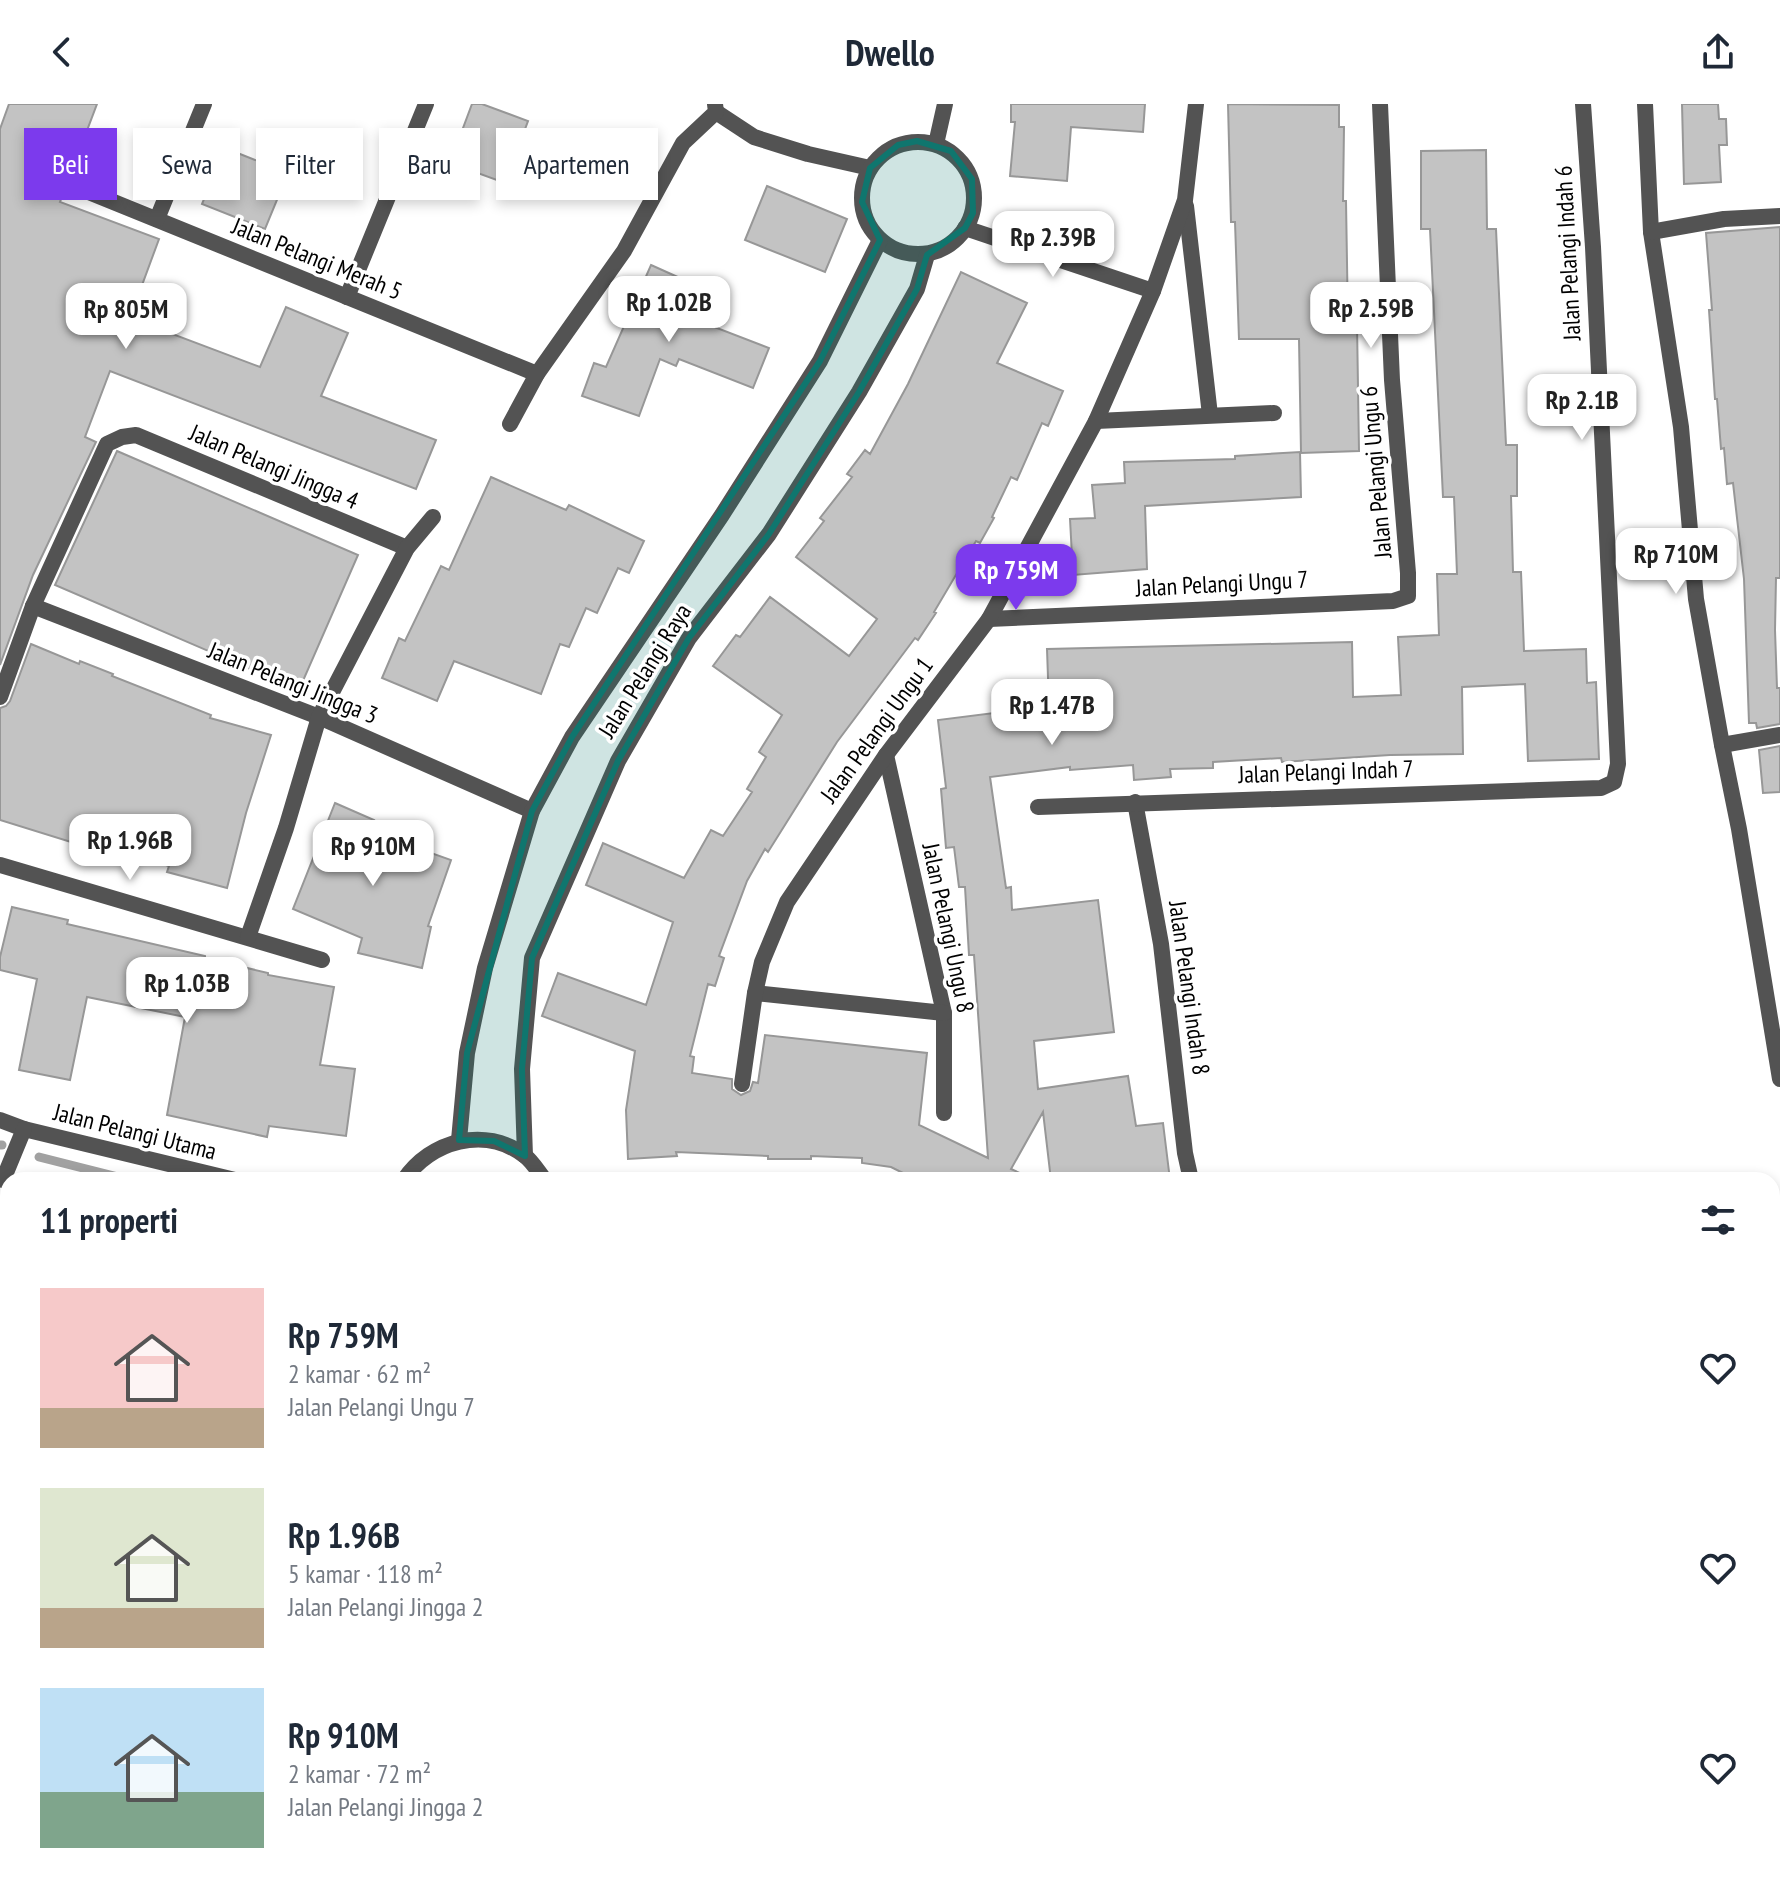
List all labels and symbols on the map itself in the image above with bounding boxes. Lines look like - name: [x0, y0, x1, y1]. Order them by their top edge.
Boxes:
- street label: Jalan Pelangi Indah 6: [1547, 165, 1588, 342]
- street label: Jalan Pelangi Merah 5: [227, 210, 407, 307]
- pin: Rp 2.39B: [970, 211, 1136, 279]
- pin: Rp 1.02B: [586, 276, 752, 344]
- pin: Rp 2.59B: [1288, 282, 1454, 350]
- pin: Rp 805M: [52, 283, 200, 351]
- pin: Rp 2.1B: [1508, 374, 1656, 442]
- street label: Jalan Pelangi Ungu 6: [1353, 385, 1399, 560]
- street label: Jalan Pelangi Jingga 4: [184, 417, 363, 516]
- pin: Rp 710M: [1602, 528, 1750, 596]
- pin: Rp 759M: [942, 544, 1090, 612]
- street label: Jalan Pelangi Ungu 7: [1134, 564, 1309, 604]
- street label: Jalan Pelangi Raya: [591, 598, 698, 744]
- street label: Jalan Pelangi Jingga 3: [203, 634, 383, 731]
- street label: Jalan Pelangi Ungu 1: [813, 651, 940, 809]
- pin: Rp 1.47B: [969, 679, 1135, 747]
- street label: Jalan Pelangi Indah 7: [1237, 753, 1414, 790]
- pin: Rp 1.96B: [47, 814, 213, 882]
- pin: Rp 910M: [299, 820, 447, 888]
- street label: Jalan Pelangi Ungu 8: [915, 839, 982, 1015]
- street label: Jalan Pelangi Indah 8: [1162, 898, 1217, 1077]
- pin: Rp 1.03B: [104, 957, 270, 1025]
- street label: Jalan Pelangi Utama: [50, 1096, 220, 1167]

